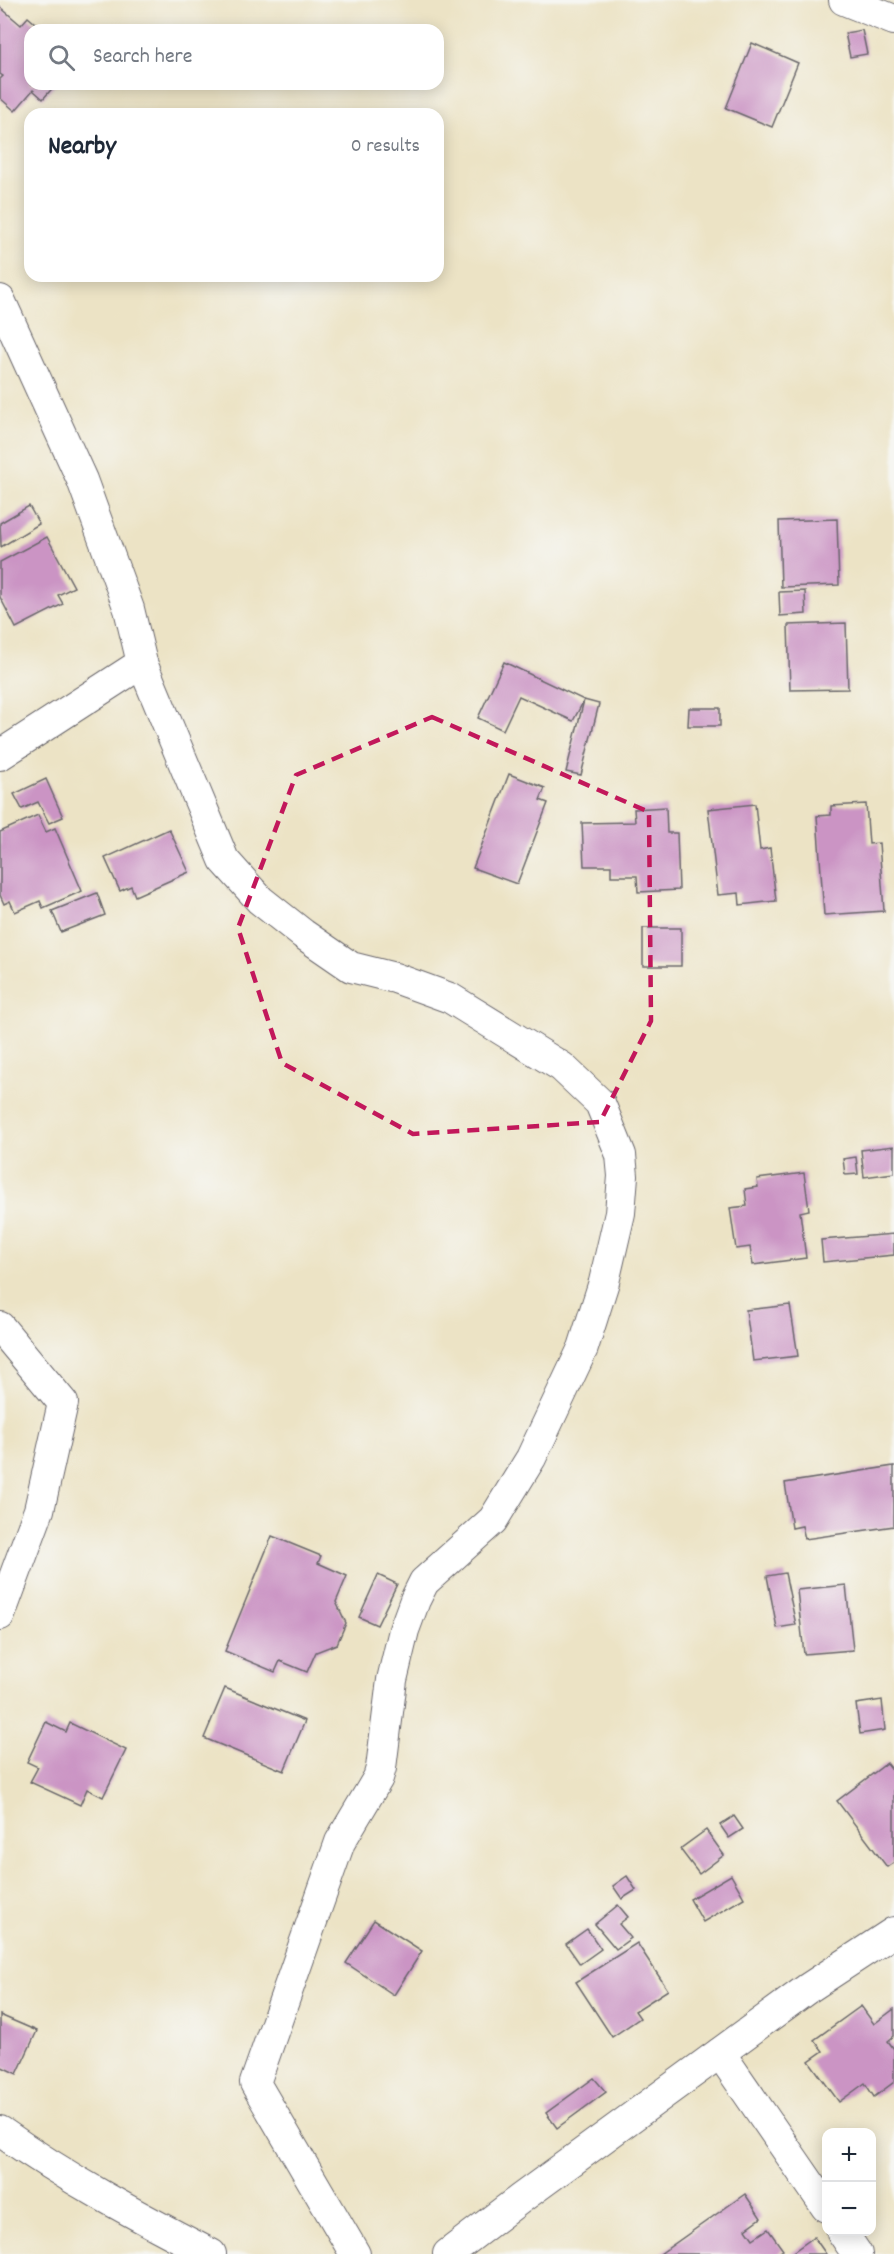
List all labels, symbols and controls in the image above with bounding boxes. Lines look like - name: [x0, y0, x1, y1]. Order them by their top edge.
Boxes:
- search box: [24, 24, 444, 90]
- icon: search: [45, 41, 78, 74]
- text: Search here: [93, 42, 192, 73]
- text: Nearby: [48, 129, 116, 166]
- text: 0 results: [351, 133, 420, 161]
- map controls: [822, 2128, 876, 2236]
- button: +: [822, 2128, 876, 2182]
- button: −: [822, 2182, 876, 2236]

